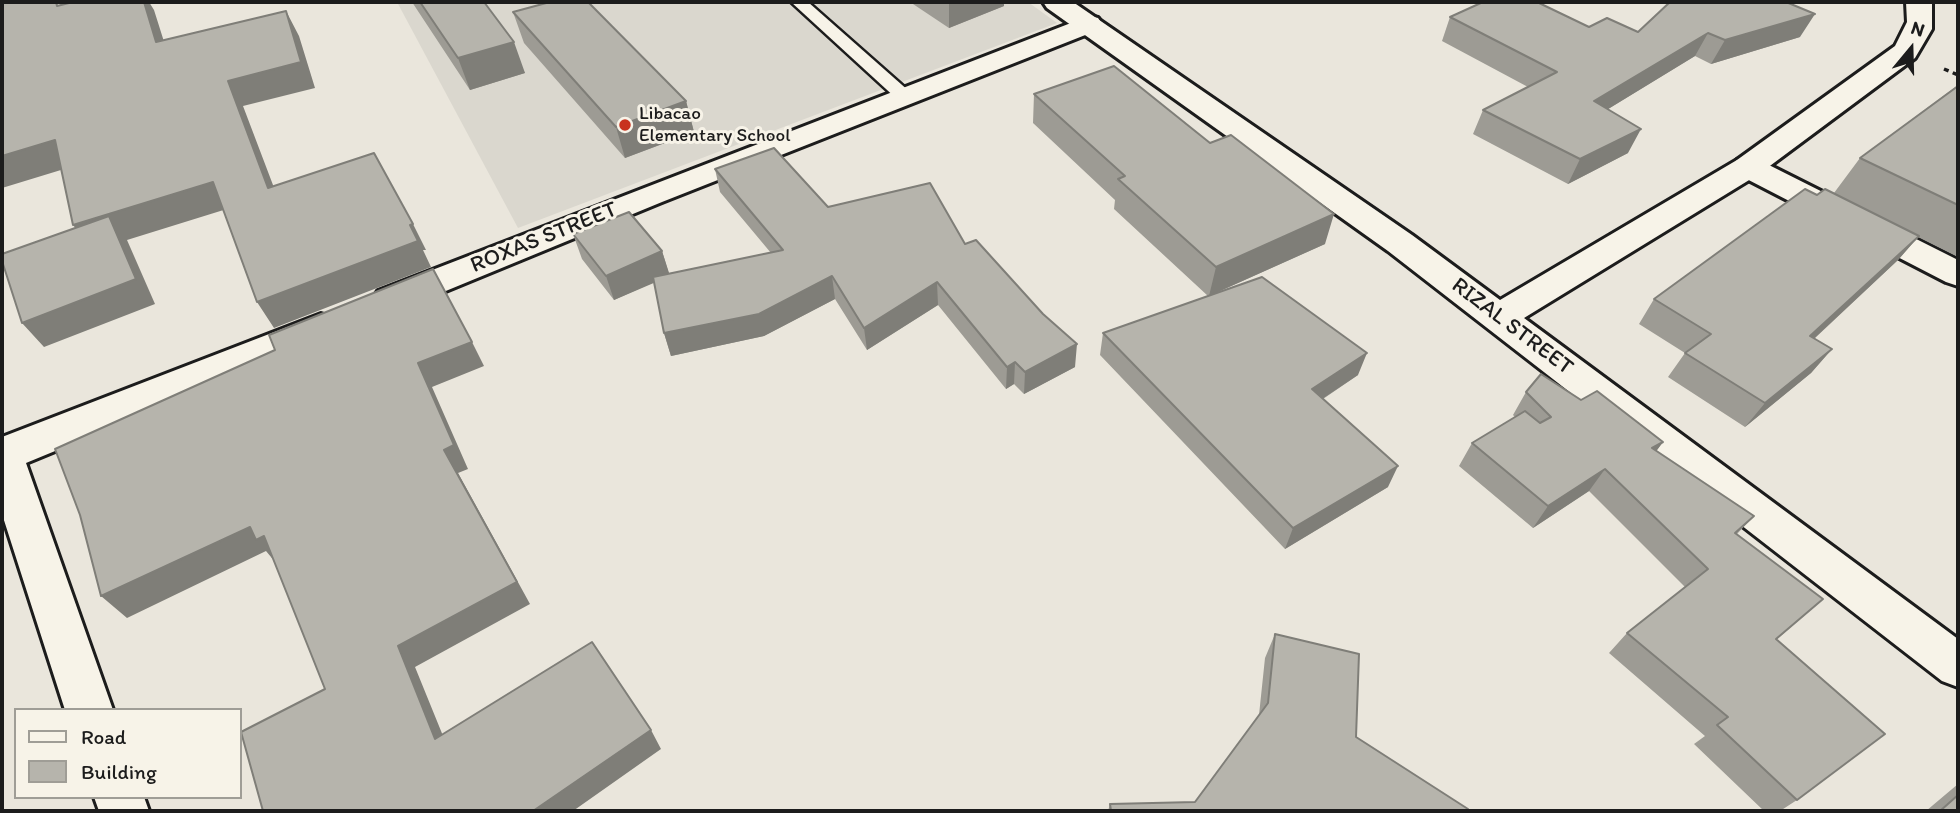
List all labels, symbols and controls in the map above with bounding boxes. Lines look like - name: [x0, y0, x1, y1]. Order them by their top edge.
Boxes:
- north arrow: [1876, 14, 1946, 84]
- text: N: [1908, 16, 1928, 42]
- place label: Libacao Elementary School: [639, 103, 791, 147]
- marker: Libacao Elementary School: [617, 117, 633, 133]
- street label: ROXAS STREET: [467, 196, 621, 280]
- street label: RIZAL STREET: [1446, 272, 1578, 382]
- legend: [14, 708, 242, 799]
- text: Road: [81, 724, 126, 749]
- text: Building: [81, 759, 157, 784]

